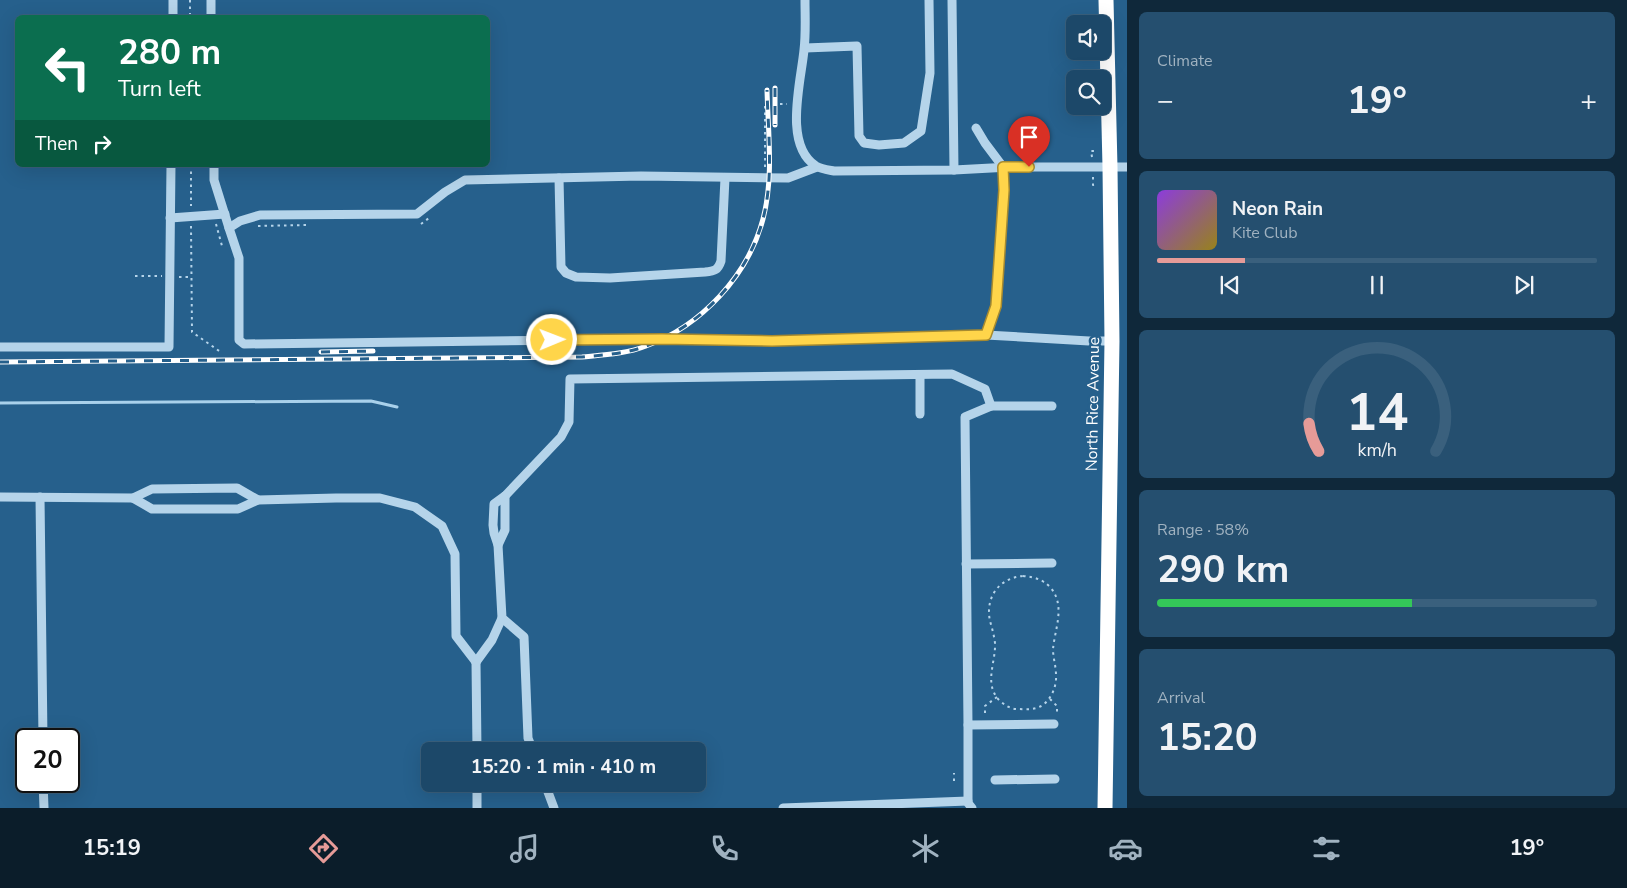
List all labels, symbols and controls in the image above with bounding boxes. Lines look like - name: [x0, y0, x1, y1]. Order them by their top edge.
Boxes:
- map controls: [1066, 15, 1111, 115]
- button: sound: [1066, 15, 1111, 60]
- text: 280 m: [118, 29, 221, 76]
- icon: left: [35, 35, 100, 100]
- text: Climate: [1157, 50, 1212, 72]
- button: search: [1066, 70, 1111, 115]
- text: Turn left: [118, 74, 201, 104]
- text: 19°: [1347, 75, 1407, 126]
- text: −: [1157, 82, 1174, 120]
- text: +: [1580, 82, 1597, 120]
- pin: [1008, 116, 1050, 167]
- icon: arrive: [1015, 123, 1043, 151]
- icon: right: [88, 130, 116, 158]
- text: Then: [35, 131, 78, 157]
- text: Neon Rain: [1232, 196, 1323, 222]
- text: Kite Club: [1232, 222, 1298, 244]
- icon: previous: [1216, 271, 1244, 299]
- icon: pause: [1363, 271, 1391, 299]
- icon: next: [1510, 271, 1538, 299]
- position arrow: [525, 313, 577, 365]
- street label: North Rice Avenue: [1081, 337, 1105, 471]
- text: 14: [1346, 377, 1408, 448]
- text: km/h: [1357, 438, 1397, 462]
- text: Range · 58%: [1157, 519, 1249, 541]
- text: 290 km: [1157, 544, 1289, 595]
- text: Arrival: [1157, 687, 1205, 709]
- text: 15:20: [1157, 712, 1258, 763]
- speed limit sign: 20: [15, 728, 80, 793]
- text: 15:20 · 1 min · 410 m: [471, 754, 656, 780]
- icon: directions: [306, 831, 341, 866]
- icon: music: [507, 831, 542, 866]
- icon: phone: [707, 831, 742, 866]
- icon: climate: [908, 831, 943, 866]
- icon: car: [1108, 831, 1143, 866]
- icon: filters: [1309, 831, 1344, 866]
- text: 15:19: [83, 833, 141, 863]
- text: 19°: [1509, 833, 1544, 863]

